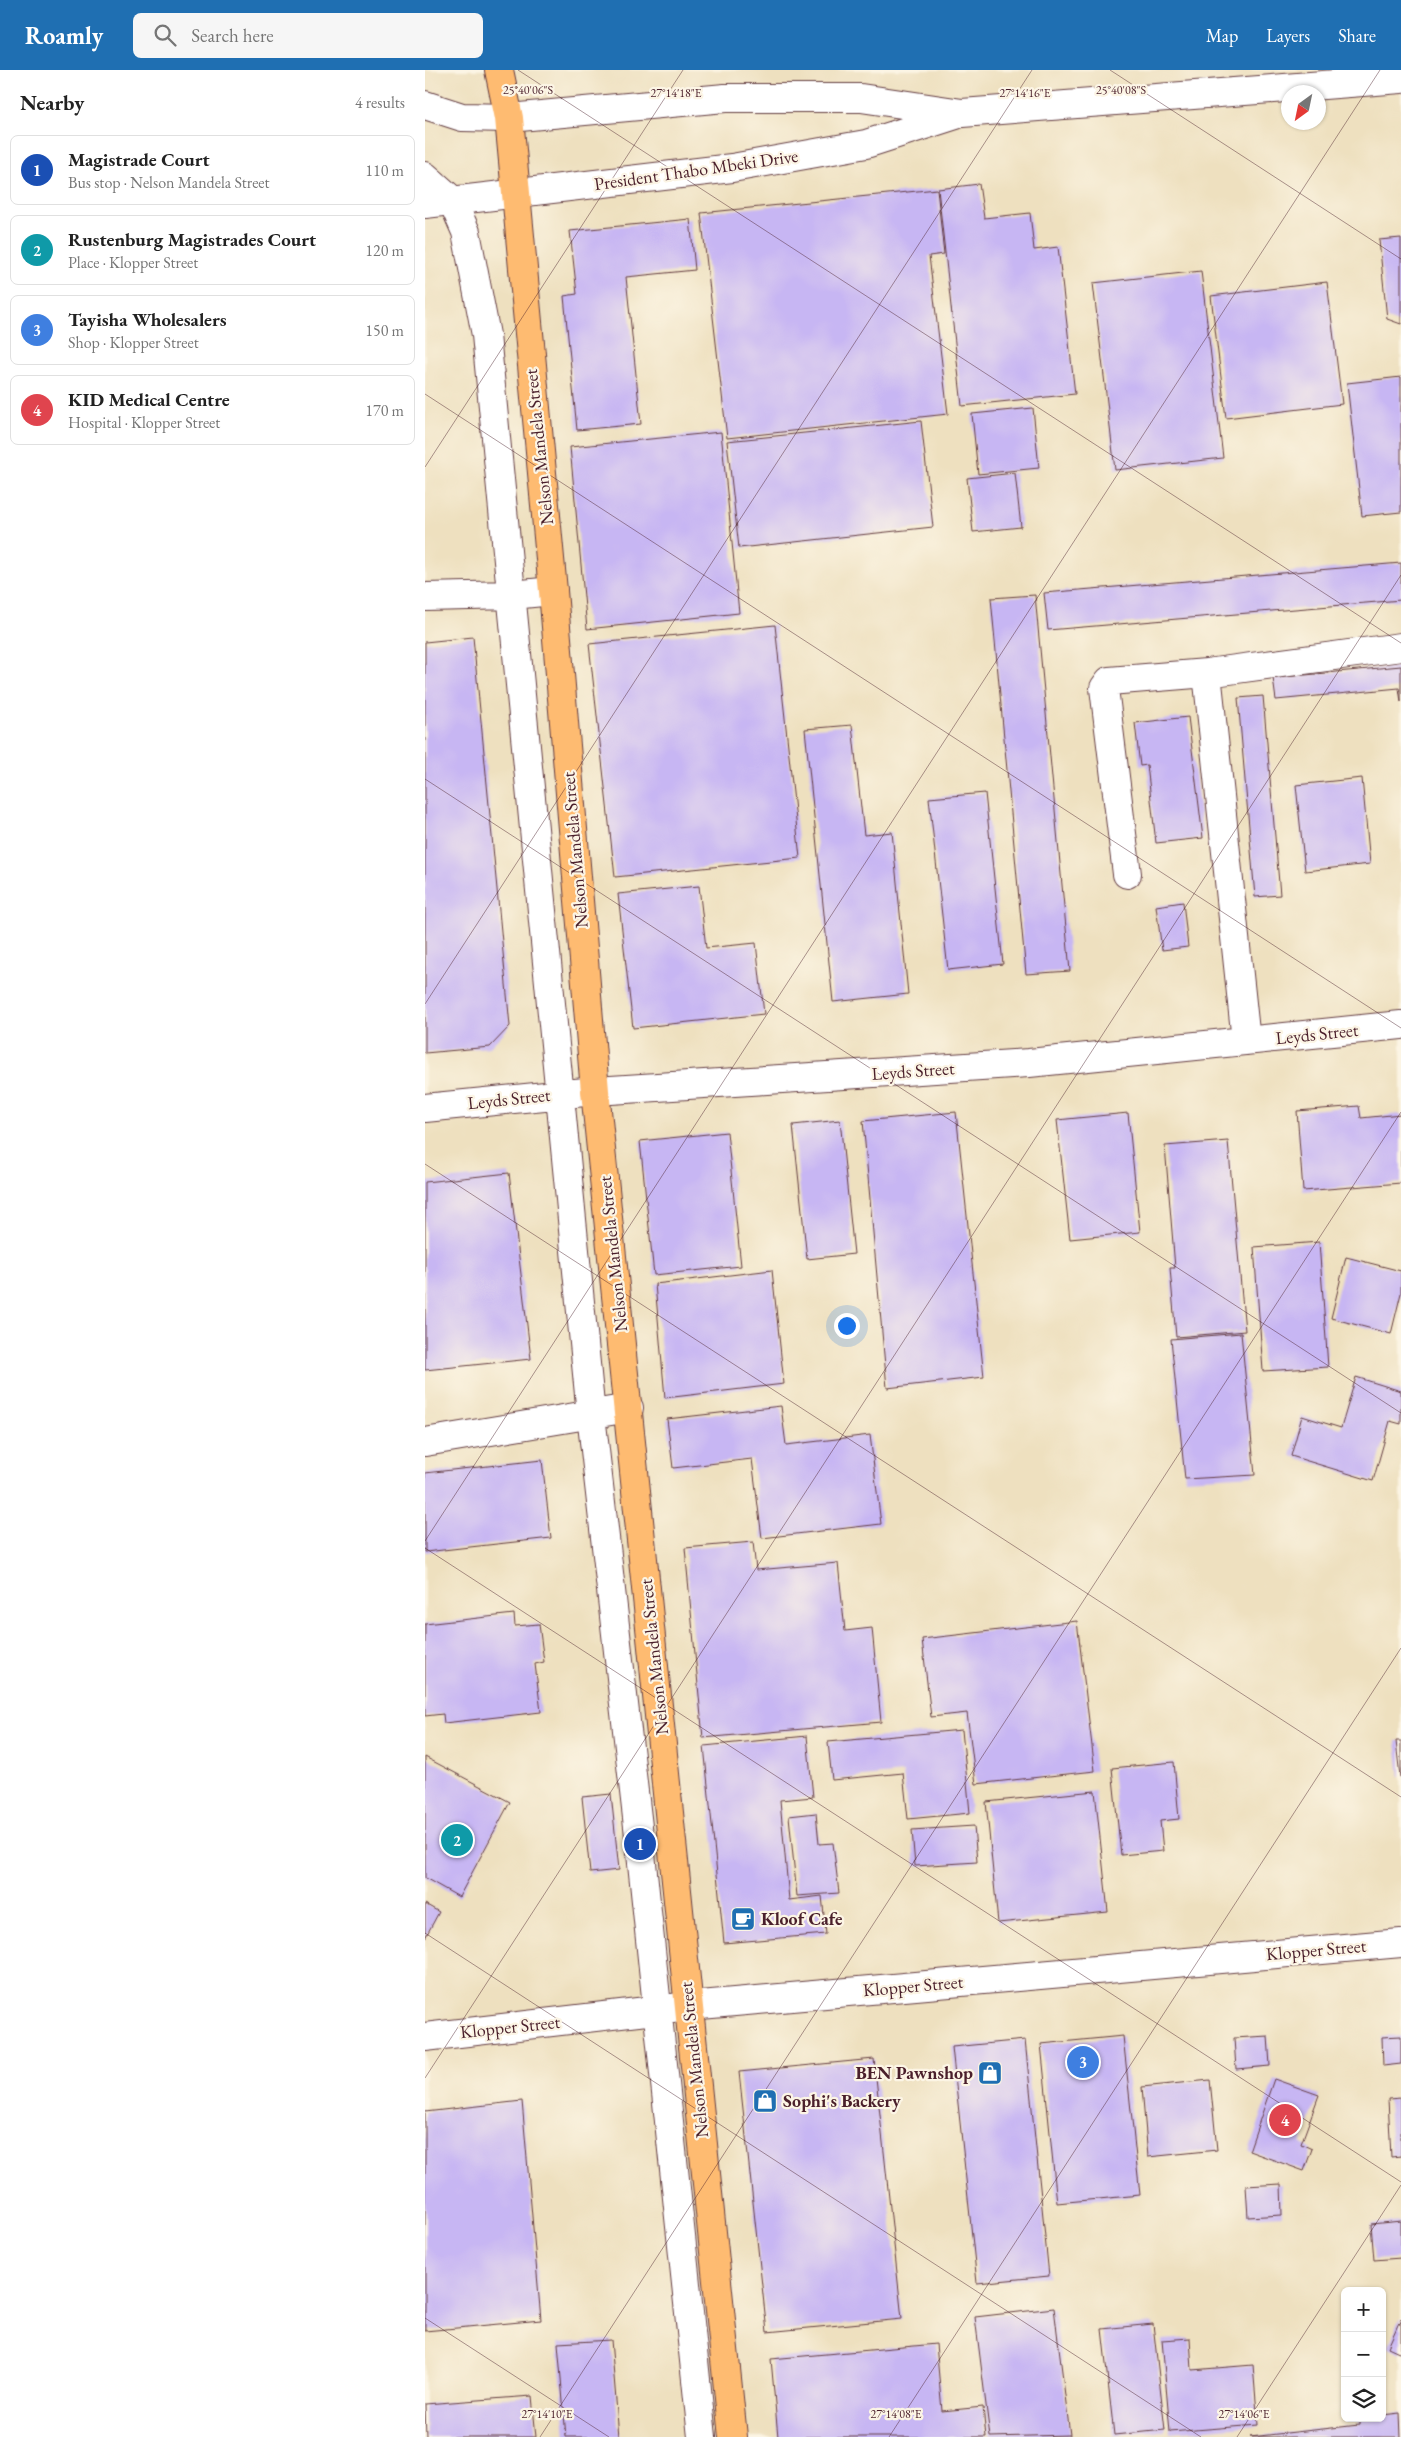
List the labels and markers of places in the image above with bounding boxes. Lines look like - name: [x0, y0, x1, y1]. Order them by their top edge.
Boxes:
- pin: 2: [441, 1821, 473, 1859]
- pin: 1: [624, 1825, 656, 1863]
- cafe icon: Kloof Cafe: [730, 1906, 756, 1932]
- place label: Kloof Cafe: [761, 1907, 843, 1930]
- pin: 3: [1067, 2043, 1099, 2081]
- shop icon: BEN Pawnshop: [977, 2060, 1003, 2086]
- place label: BEN Pawnshop: [855, 2061, 973, 2084]
- shop icon: Sophi's Backery: [752, 2088, 778, 2114]
- place label: Sophi's Backery: [783, 2089, 901, 2112]
- pin: 4: [1269, 2101, 1301, 2139]

